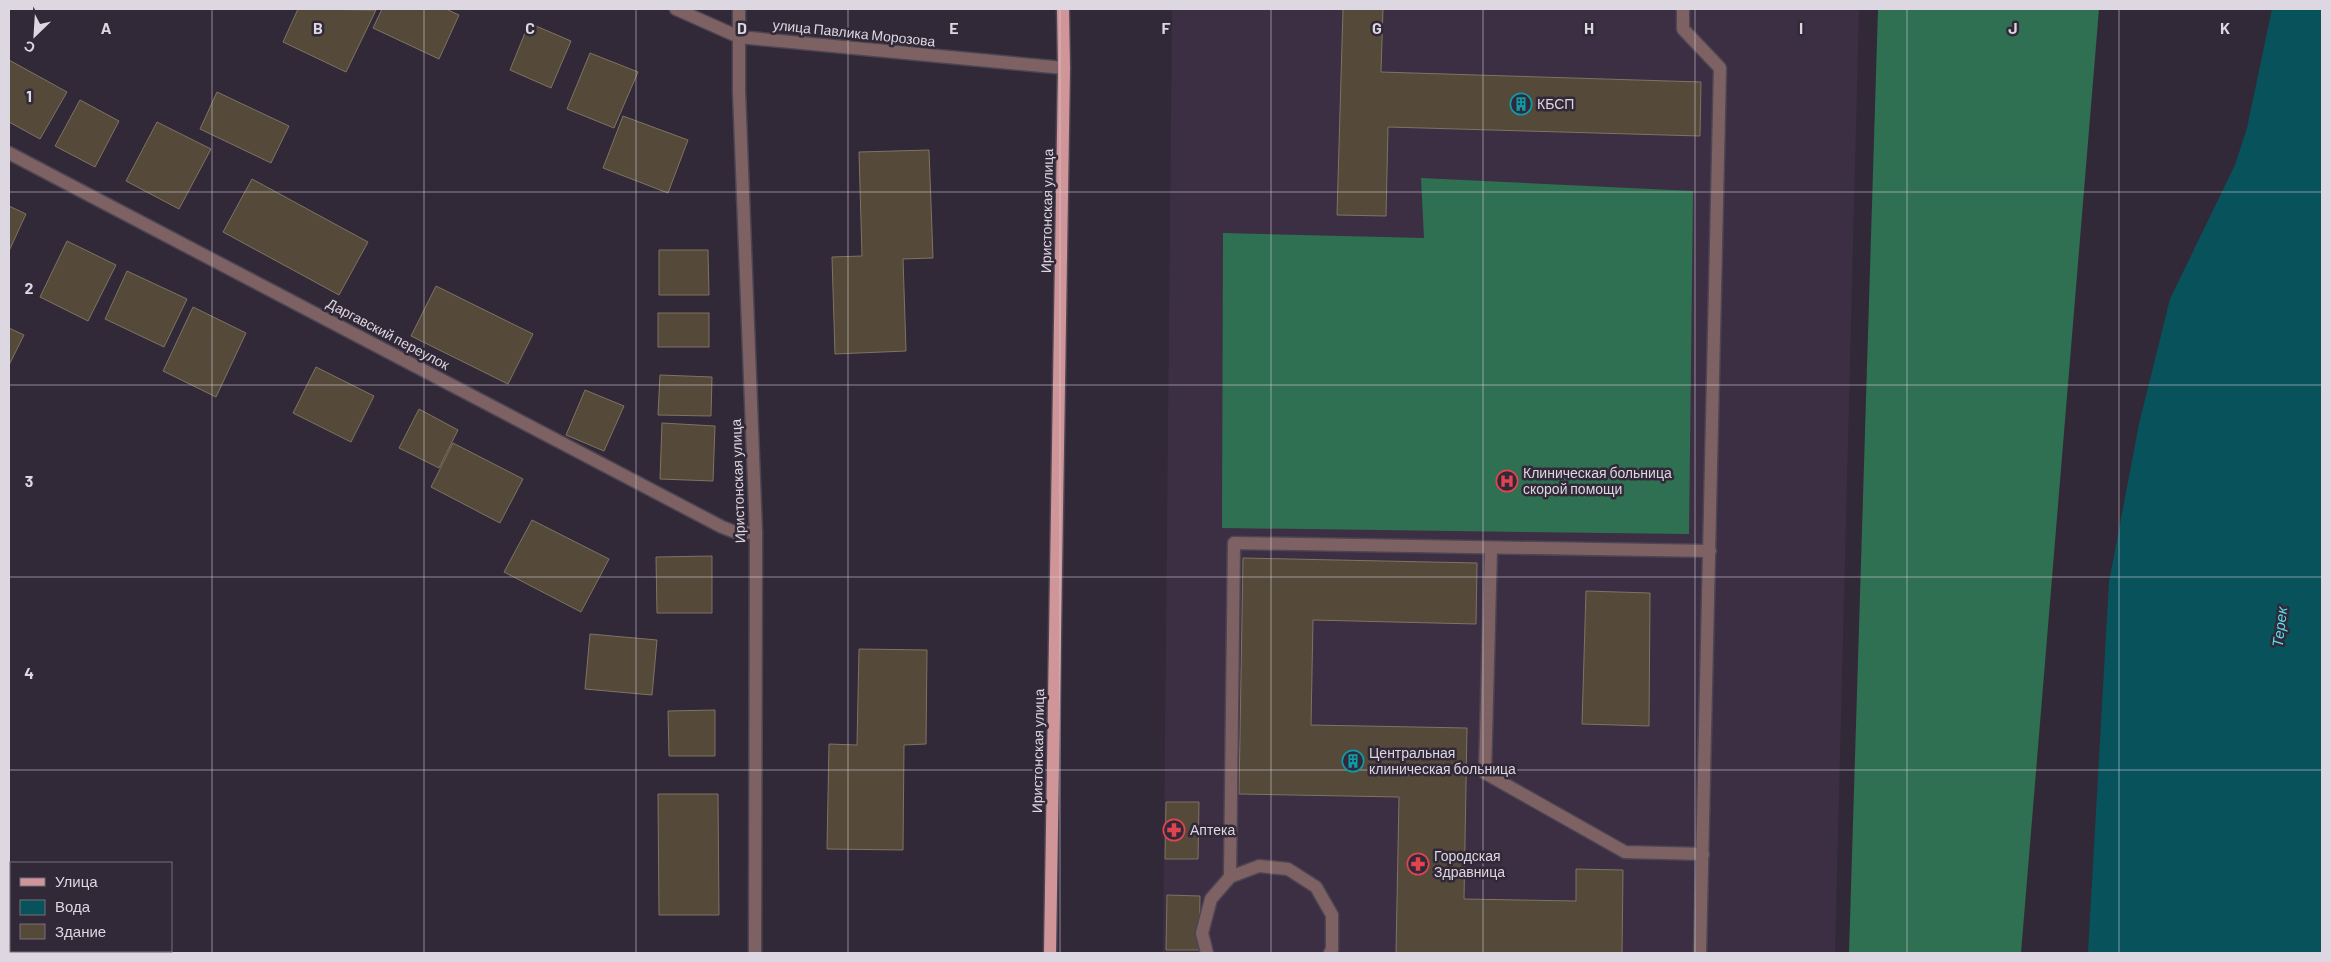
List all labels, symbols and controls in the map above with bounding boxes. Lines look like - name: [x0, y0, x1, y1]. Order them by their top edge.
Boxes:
- north arrow: [10, 10, 60, 60]
- street label: улица Павлика Морозова: [772, 16, 936, 50]
- text: A: [101, 18, 112, 37]
- text: B: [313, 18, 323, 37]
- text: C: [525, 18, 535, 37]
- text: D: [737, 18, 747, 37]
- text: E: [949, 18, 959, 37]
- text: F: [1162, 18, 1171, 37]
- text: G: [1372, 18, 1382, 37]
- text: H: [1584, 18, 1594, 37]
- text: I: [1799, 18, 1803, 37]
- text: J: [2008, 18, 2018, 37]
- text: K: [2220, 18, 2230, 37]
- text: С: [21, 37, 37, 57]
- text: 1: [26, 86, 32, 105]
- building icon: КБСП: [1509, 92, 1533, 116]
- place label: КБСП: [1537, 95, 1574, 112]
- street label: Иристонская улица: [1037, 148, 1056, 273]
- text: 2: [25, 278, 34, 297]
- street label: Даргавский переулок: [324, 294, 453, 373]
- street label: Иристонская улица: [727, 418, 748, 544]
- place label: Клиническая больница скорой помощи: [1523, 464, 1672, 497]
- hospital icon: Клиническая больница скорой помощи: [1495, 469, 1519, 493]
- text: 3: [25, 471, 33, 490]
- water label: Терек: [2268, 605, 2291, 648]
- text: 4: [24, 663, 34, 682]
- street label: Иристонская улица: [1028, 688, 1047, 813]
- place label: Центральная клиническая больница: [1369, 744, 1516, 777]
- building icon: Центральная клиническая больница: [1341, 749, 1365, 773]
- pharmacy icon: Аптека: [1162, 818, 1186, 842]
- place label: Аптека: [1190, 821, 1235, 838]
- place label: Городская Здравница: [1434, 847, 1505, 880]
- pharmacy icon: Городская Здравница: [1406, 852, 1430, 876]
- legend: [10, 862, 172, 952]
- text: Улица: [55, 872, 98, 890]
- text: Вода: [55, 897, 91, 915]
- text: Здание: [55, 922, 106, 940]

